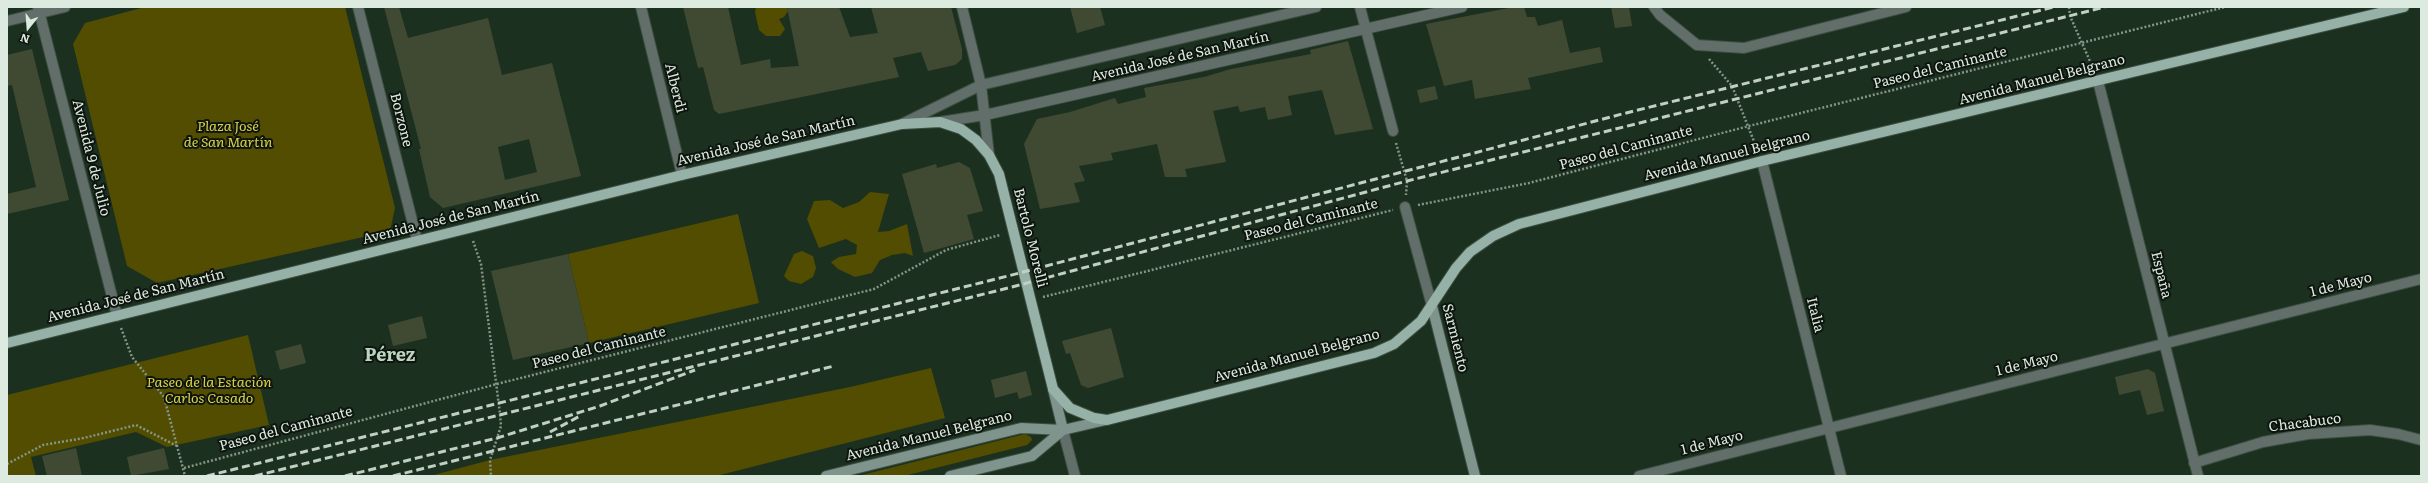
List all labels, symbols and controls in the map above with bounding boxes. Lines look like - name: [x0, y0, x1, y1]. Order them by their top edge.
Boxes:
- north arrow: [8, 8, 48, 48]
- street label: Avenida José de San Martín: [1089, 28, 1271, 86]
- text: N: [18, 30, 31, 48]
- street label: Paseo del Caminante: [1871, 43, 2009, 93]
- street label: Avenida Manuel Belgrano: [1957, 51, 2127, 109]
- street label: Alberdi: [661, 62, 689, 114]
- street label: Borzone: [386, 91, 416, 149]
- street label: Avenida 9 de Julio: [68, 98, 114, 218]
- street label: Avenida José de San Martín: [675, 112, 857, 170]
- park label: Plaza José de San Martín: [184, 119, 272, 152]
- street label: Paseo del Caminante: [1558, 122, 1694, 174]
- street label: Avenida Manuel Belgrano: [1642, 127, 1812, 185]
- street label: Bartolo Morelli: [1010, 187, 1050, 289]
- street label: Avenida José de San Martín: [361, 188, 541, 248]
- street label: Paseo del Caminante: [1242, 195, 1380, 245]
- street label: España: [2147, 250, 2175, 300]
- street label: Avenida José de San Martín: [46, 266, 226, 326]
- street label: 1 de Mayo: [2308, 269, 2374, 301]
- street label: Italia: [1803, 296, 1827, 334]
- street label: Sarmiento: [1438, 302, 1472, 374]
- street label: Paseo del Caminante: [530, 323, 668, 373]
- street label: Avenida Manuel Belgrano: [1212, 326, 1382, 386]
- district label: Pérez: [365, 345, 415, 367]
- street label: 1 de Mayo: [1994, 348, 2060, 380]
- park label: Paseo de la Estación Carlos Casado: [146, 375, 272, 408]
- street label: Paseo del Caminante: [218, 403, 354, 455]
- street label: Avenida Manuel Belgrano: [844, 407, 1014, 465]
- street label: Chacabuco: [2268, 410, 2342, 436]
- street label: 1 de Mayo: [1679, 427, 1745, 459]

